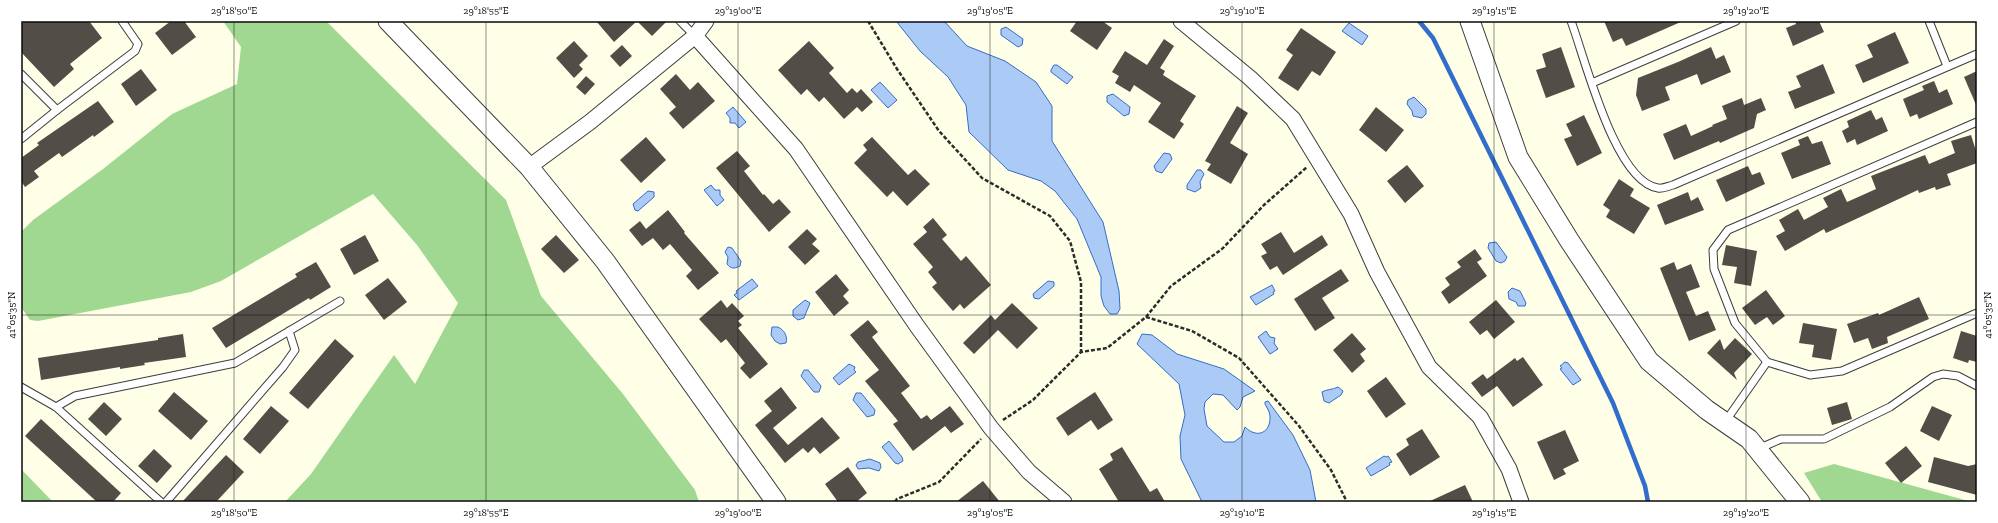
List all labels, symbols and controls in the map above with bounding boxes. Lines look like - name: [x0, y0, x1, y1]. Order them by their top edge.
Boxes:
- text: 29°18'50"E: [211, 5, 257, 17]
- text: 29°18'55"E: [463, 5, 509, 17]
- text: 29°19'00"E: [715, 5, 761, 17]
- text: 29°19'05"E: [967, 5, 1013, 17]
- text: 29°19'10"E: [1220, 5, 1264, 17]
- text: 29°19'15"E: [1472, 5, 1516, 17]
- text: 29°19'20"E: [1723, 5, 1769, 17]
- text: 41°05'35"N: [6, 291, 18, 338]
- text: 41°05'35"N: [1982, 291, 1994, 338]
- text: 29°18'50"E: [211, 507, 257, 519]
- text: 29°18'55"E: [463, 507, 509, 519]
- text: 29°19'00"E: [715, 507, 761, 519]
- text: 29°19'05"E: [967, 507, 1013, 519]
- text: 29°19'10"E: [1220, 507, 1264, 519]
- text: 29°19'15"E: [1472, 507, 1516, 519]
- text: 29°19'20"E: [1723, 507, 1769, 519]

